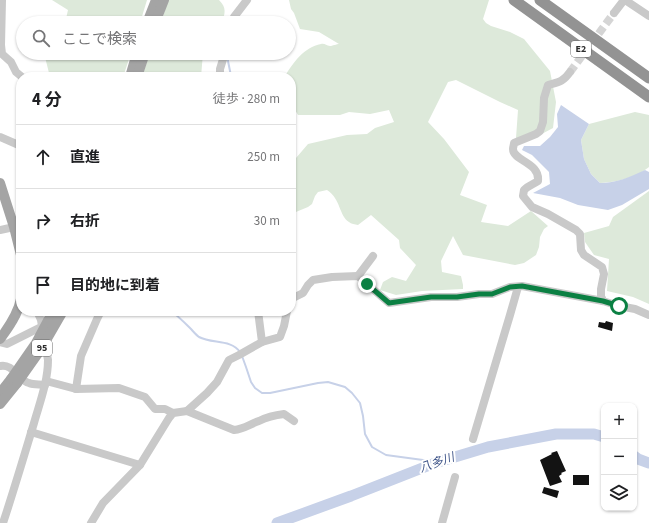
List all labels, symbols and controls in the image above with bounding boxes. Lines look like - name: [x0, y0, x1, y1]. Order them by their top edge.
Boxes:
- search box: [16, 16, 296, 60]
- icon: search: [30, 27, 52, 49]
- text: ここで検索: [62, 29, 137, 50]
- road number: E2: [571, 41, 591, 57]
- text: 4 分: [32, 88, 61, 112]
- text: 徒歩 · 280 m: [213, 90, 280, 108]
- icon: ahead: [32, 146, 54, 168]
- text: 直進: [70, 147, 100, 168]
- text: 250 m: [247, 148, 280, 166]
- icon: right: [32, 210, 54, 232]
- text: 右折: [70, 211, 100, 232]
- text: 30 m: [254, 212, 280, 230]
- icon: arrive: [32, 274, 54, 296]
- text: 目的地に到着: [70, 275, 160, 296]
- route end: [358, 275, 376, 293]
- route start: [610, 297, 628, 315]
- road number: 95: [32, 340, 52, 356]
- map controls: [601, 403, 637, 511]
- button: +: [601, 403, 637, 439]
- button: −: [601, 439, 637, 475]
- water label: 八多川: [417, 448, 459, 477]
- button: layers: [601, 475, 637, 511]

